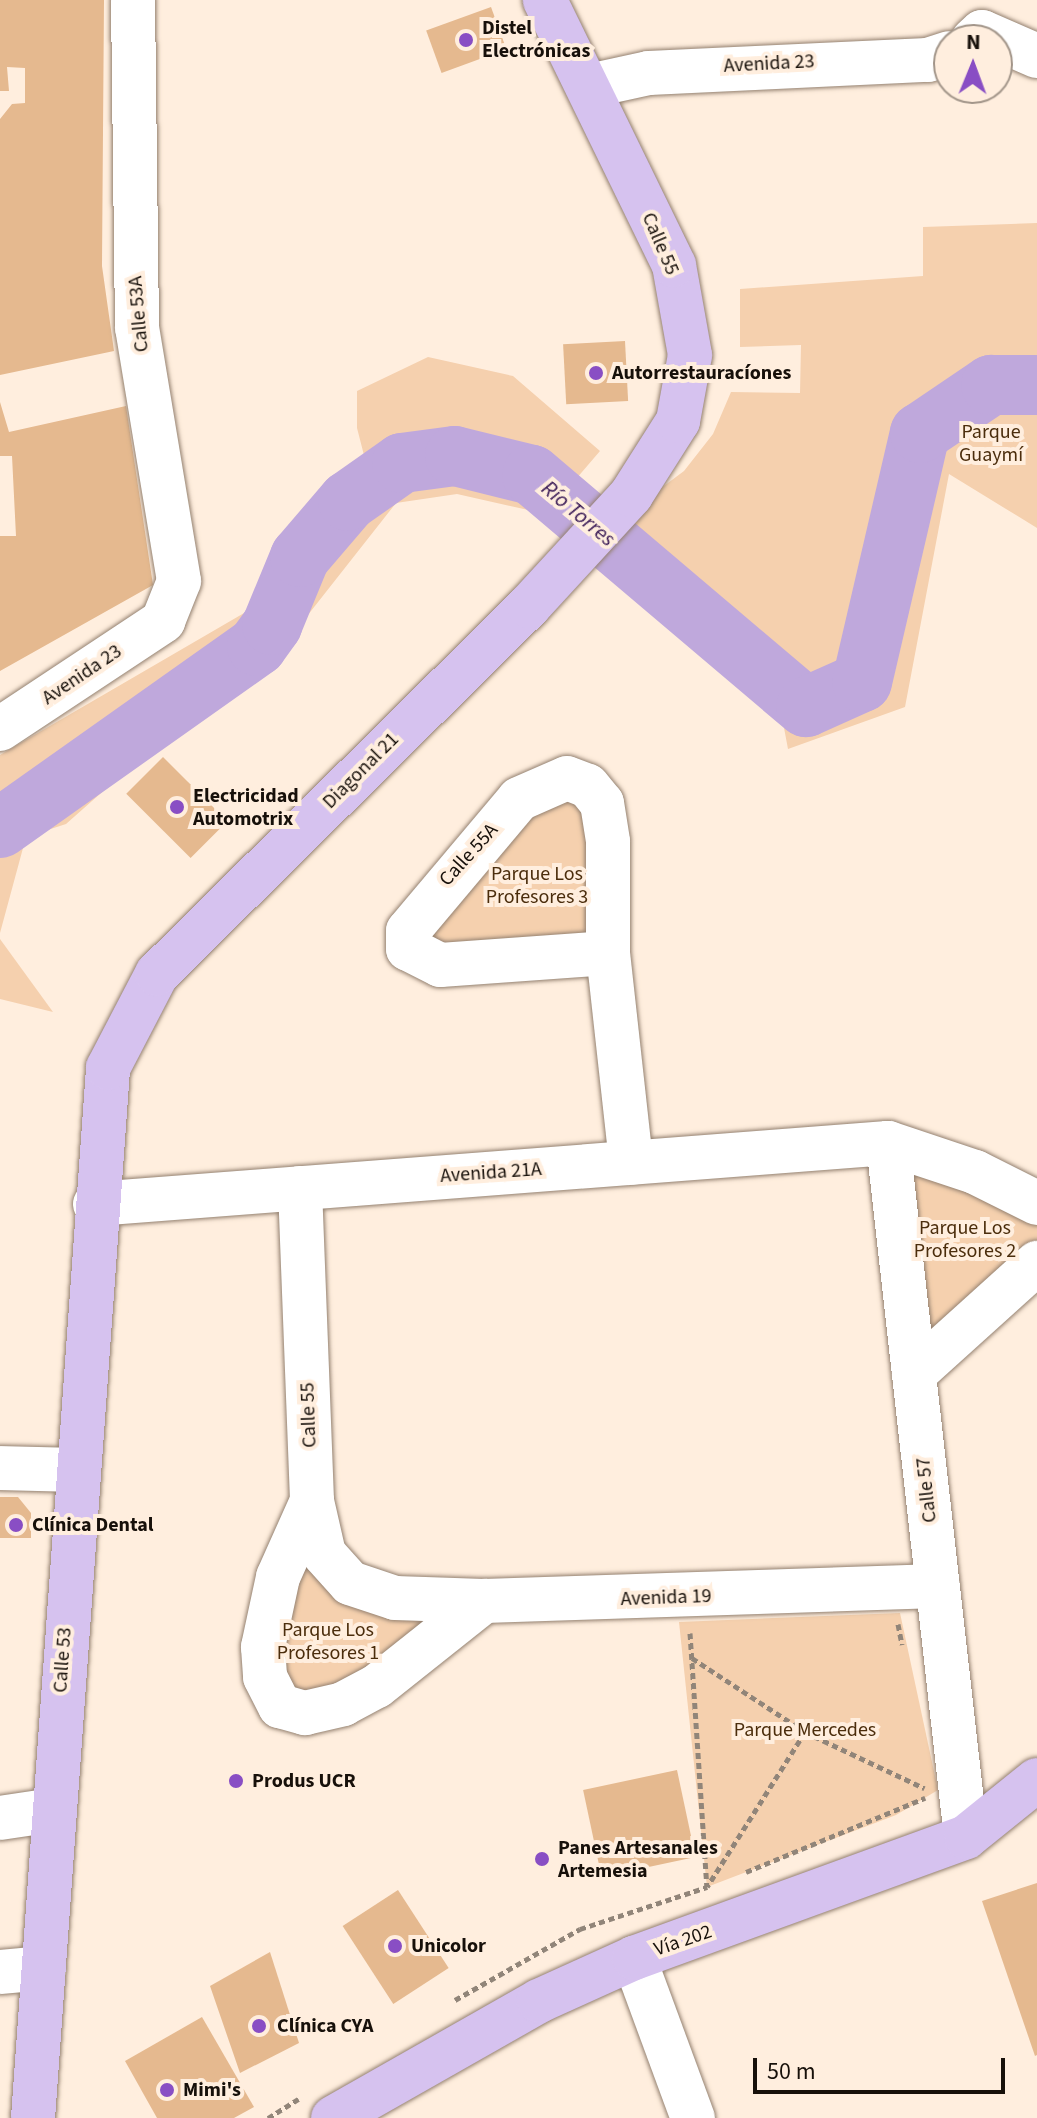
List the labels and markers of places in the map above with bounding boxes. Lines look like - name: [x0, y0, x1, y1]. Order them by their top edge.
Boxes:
- place label: Distel Electrónicas: [482, 16, 590, 63]
- marker: Distel Electrónicas: [457, 31, 475, 49]
- place label: Autorrestauracíones: [612, 361, 791, 385]
- marker: Autorrestauracíones: [587, 364, 605, 382]
- place label: Electricidad Automotrix: [193, 784, 299, 831]
- marker: Electricidad Automotrix: [168, 798, 186, 816]
- place label: Clínica Dental: [32, 1513, 154, 1537]
- marker: Clínica Dental: [7, 1516, 25, 1534]
- place label: Produs UCR: [252, 1769, 356, 1793]
- marker: Produs UCR: [227, 1772, 245, 1790]
- place label: Panes Artesanales Artemesia: [558, 1836, 718, 1883]
- marker: Panes Artesanales Artemesia: [533, 1850, 551, 1868]
- place label: Unicolor: [411, 1934, 486, 1958]
- marker: Unicolor: [386, 1937, 404, 1955]
- place label: Clínica CYA: [277, 2014, 373, 2038]
- marker: Clínica CYA: [248, 2015, 270, 2037]
- place label: Mimi's: [183, 2078, 241, 2102]
- marker: Mimi's: [158, 2081, 176, 2099]

